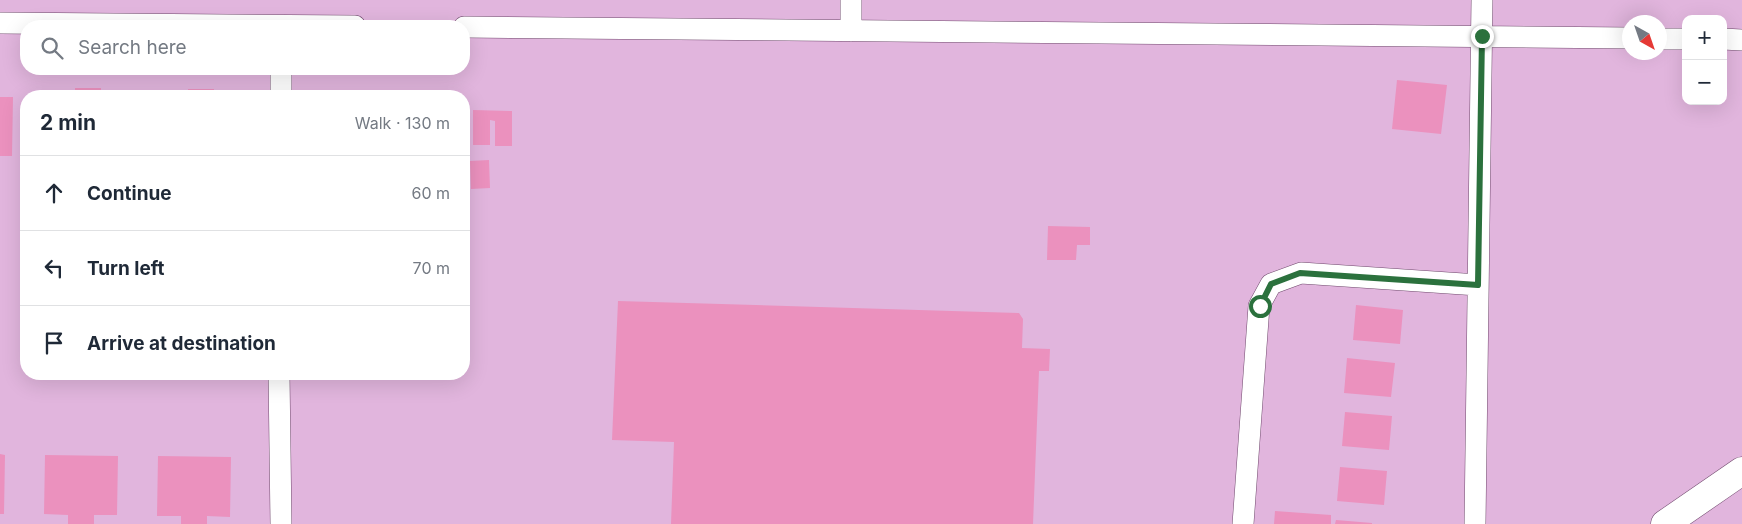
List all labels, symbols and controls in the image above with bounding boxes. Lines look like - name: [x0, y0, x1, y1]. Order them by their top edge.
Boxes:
- north arrow: [1622, 15, 1667, 60]
- map controls: [1682, 15, 1727, 105]
- button: +: [1682, 15, 1727, 60]
- search box: [20, 20, 470, 75]
- route end: [1471, 25, 1494, 48]
- icon: search: [38, 34, 66, 62]
- text: Search here: [78, 36, 187, 59]
- button: −: [1682, 60, 1727, 105]
- text: 2 min: [40, 110, 96, 135]
- text: Walk · 130 m: [355, 113, 450, 133]
- icon: ahead: [40, 179, 68, 207]
- text: Continue: [87, 182, 172, 205]
- text: 60 m: [411, 183, 450, 203]
- icon: left: [40, 254, 68, 282]
- text: Turn left: [87, 257, 165, 280]
- text: 70 m: [413, 258, 450, 278]
- route start: [1249, 295, 1272, 318]
- icon: arrive: [40, 329, 68, 357]
- text: Arrive at destination: [87, 332, 276, 355]

